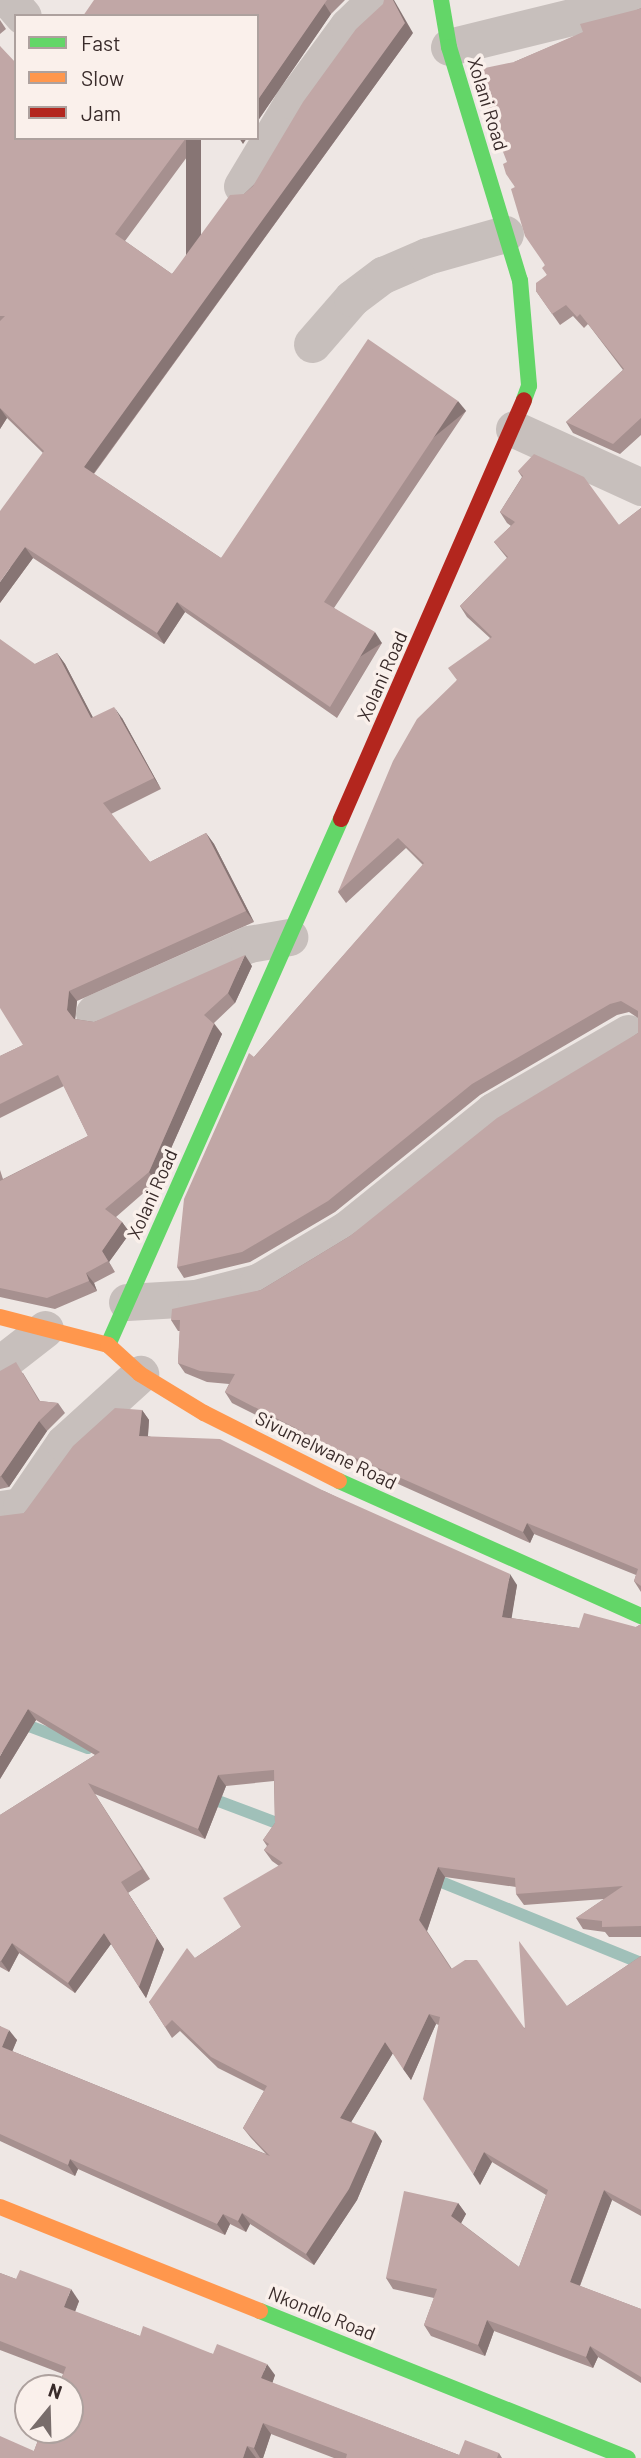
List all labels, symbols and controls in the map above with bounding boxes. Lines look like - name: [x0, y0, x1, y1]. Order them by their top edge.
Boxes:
- legend: [14, 14, 259, 140]
- text: Fast: [81, 30, 121, 55]
- street label: Xolani Road: [463, 55, 513, 153]
- text: Slow: [81, 65, 124, 90]
- text: Jam: [81, 100, 121, 125]
- street label: Xolani Road: [352, 627, 412, 725]
- street label: Xolani Road: [122, 1145, 182, 1243]
- street label: Sivumelwane Road: [252, 1406, 400, 1494]
- street label: Nkondlo Road: [265, 2281, 379, 2345]
- north arrow: [14, 2374, 84, 2444]
- text: N: [46, 2378, 65, 2403]

